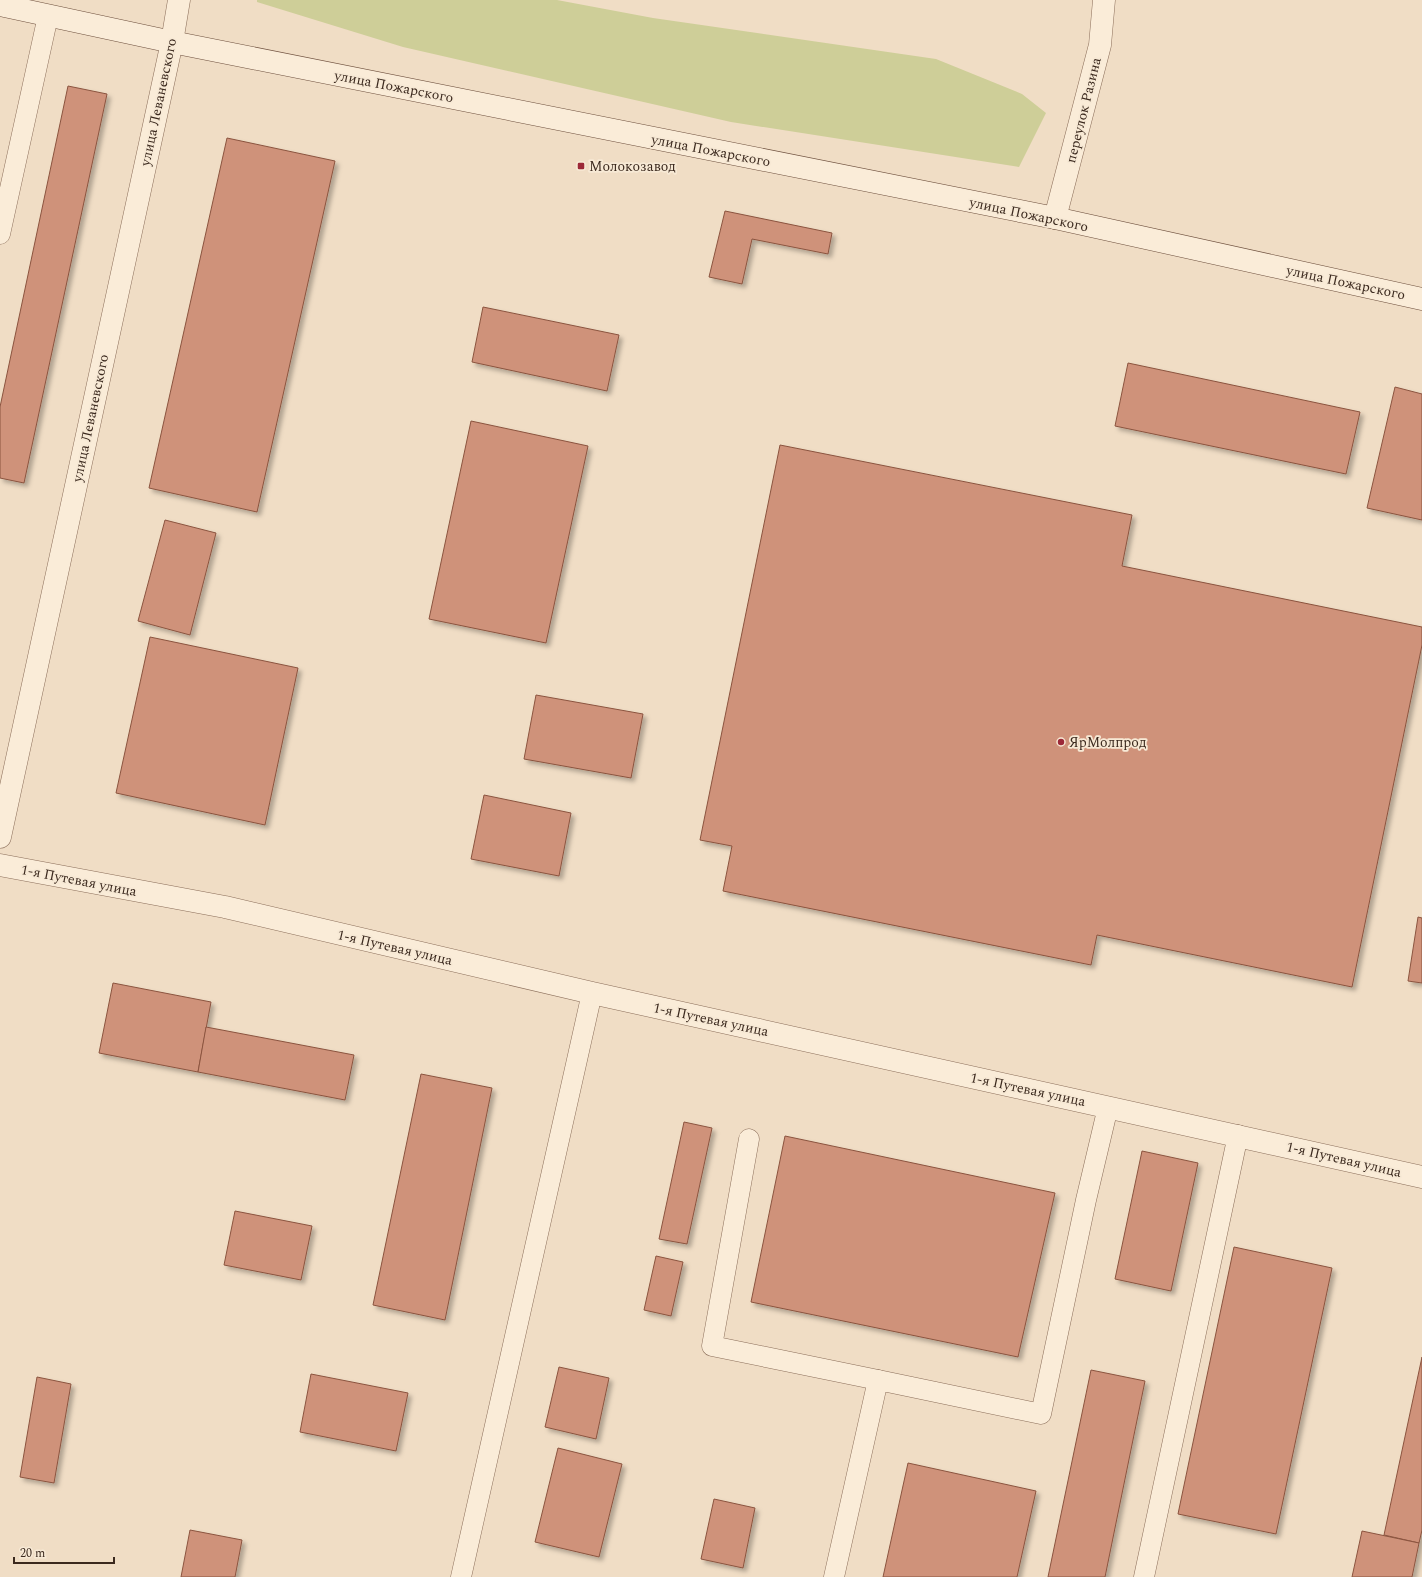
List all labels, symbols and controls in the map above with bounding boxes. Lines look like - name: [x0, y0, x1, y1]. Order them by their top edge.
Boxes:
- street label: улица Леваневского: [134, 36, 182, 169]
- street label: переулок Разина: [1060, 55, 1107, 165]
- street label: улица Пожарского: [332, 64, 455, 108]
- street label: улица Пожарского: [649, 128, 772, 172]
- place label: Молокозавод: [589, 156, 676, 177]
- marker: Молокозавод: [576, 161, 586, 171]
- street label: улица Пожарского: [967, 191, 1090, 237]
- street label: улица Пожарского: [1284, 259, 1407, 305]
- street label: улица Леваневского: [66, 352, 114, 485]
- place label: ЯрМолпрод: [1069, 732, 1146, 753]
- marker: ЯрМолпрод: [1056, 737, 1066, 747]
- street label: 1-я Путевая улица: [19, 859, 139, 902]
- street label: 1-я Путевая улица: [335, 924, 455, 971]
- street label: 1-я Путевая улица: [651, 997, 771, 1042]
- street label: 1-я Путевая улица: [968, 1067, 1088, 1112]
- street label: 1-я Путевая улица: [1284, 1136, 1404, 1183]
- scale bar: [14, 1539, 114, 1565]
- text: 20 m: [20, 1544, 45, 1563]

